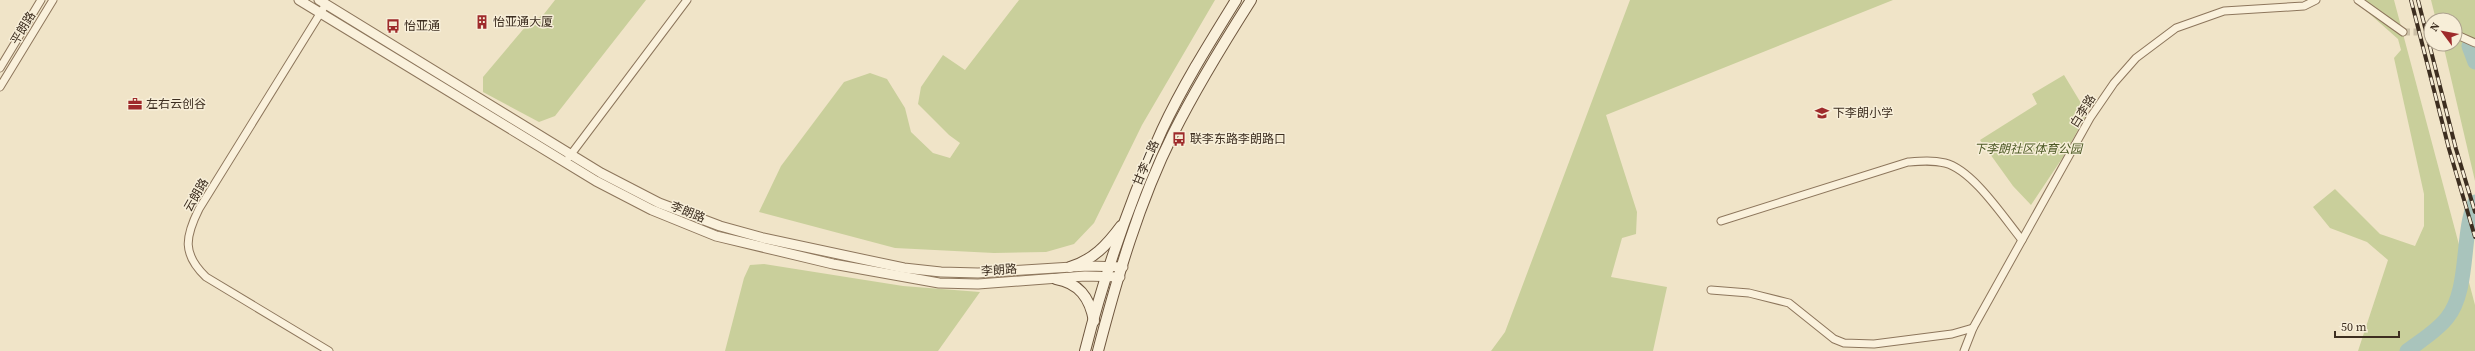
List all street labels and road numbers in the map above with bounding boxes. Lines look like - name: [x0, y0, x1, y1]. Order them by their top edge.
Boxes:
- street label: 平朗路: [7, 8, 39, 48]
- street label: 白李路: [2067, 91, 2099, 131]
- street label: 甘李二路: [1129, 138, 1163, 188]
- street label: 云朗路: [180, 175, 212, 215]
- street label: 李朗路: [668, 198, 708, 226]
- street label: 李朗路: [980, 261, 1018, 279]

